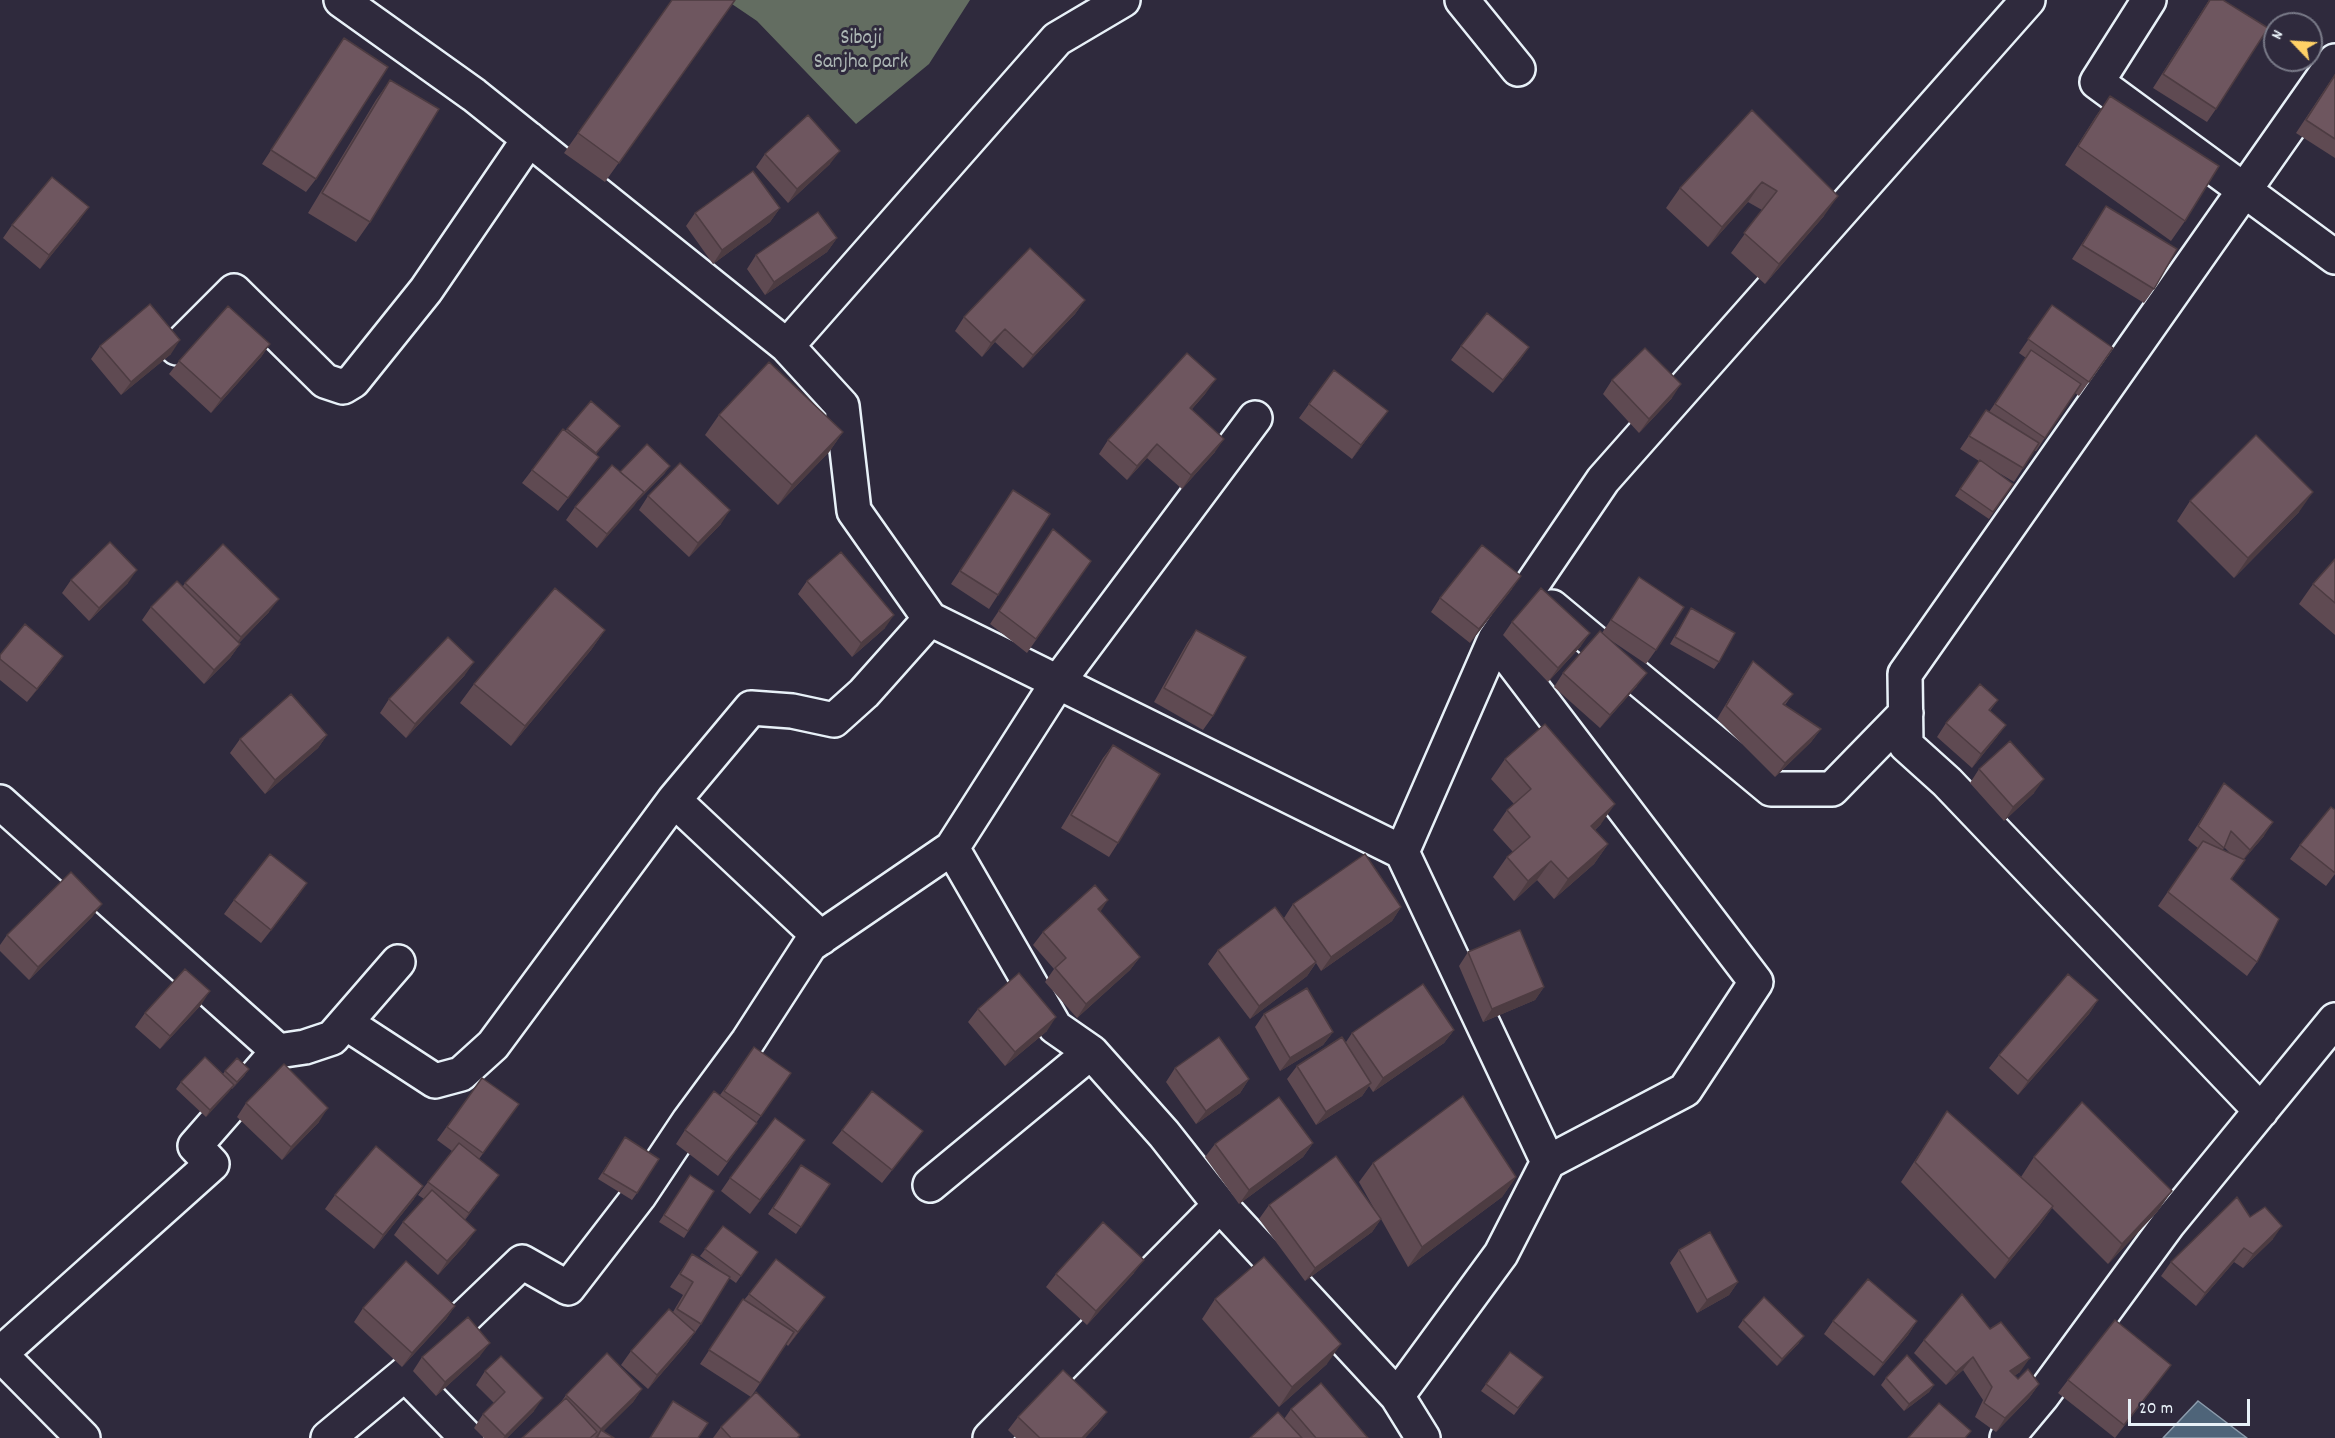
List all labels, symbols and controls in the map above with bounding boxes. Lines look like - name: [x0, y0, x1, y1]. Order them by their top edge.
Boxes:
- north arrow: [2263, 12, 2323, 72]
- park label: Sibaji Sanjha park: [814, 27, 908, 77]
- text: N: [2266, 27, 2290, 43]
- scale bar: [2131, 1387, 2252, 1425]
- text: 20 m: [2139, 1397, 2173, 1422]

